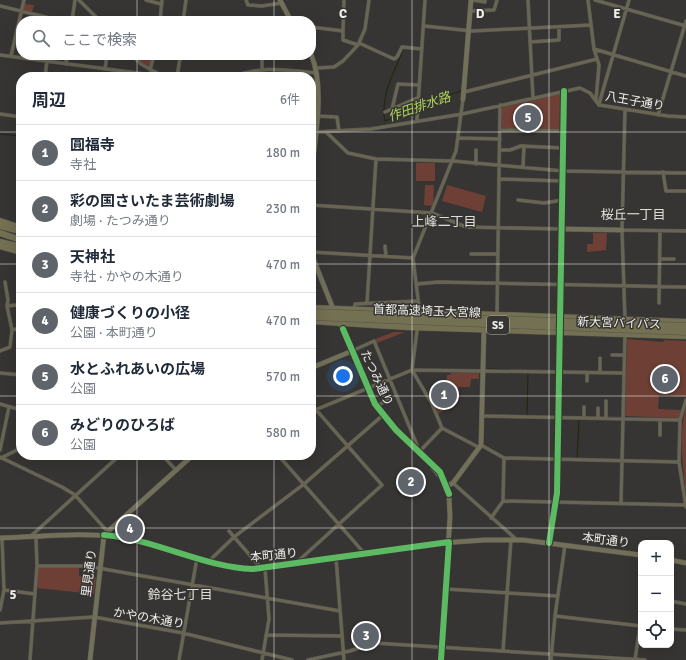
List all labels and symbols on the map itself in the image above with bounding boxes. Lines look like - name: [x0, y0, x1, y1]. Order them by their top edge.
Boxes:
- text: C: [339, 6, 347, 22]
- text: D: [476, 6, 485, 22]
- text: E: [613, 6, 621, 22]
- water label: 作田排水路: [386, 88, 454, 125]
- street label: 八王子通り: [604, 89, 666, 114]
- pin: 5: [515, 103, 541, 133]
- district label: 桜丘一丁目: [600, 207, 666, 223]
- district label: 上峰二丁目: [411, 214, 477, 230]
- street label: 首都高速埼玉大宮線: [373, 302, 481, 321]
- street label: 新大宮バイパス: [577, 315, 661, 332]
- road number: S5: [487, 316, 509, 334]
- street label: たつみ通り: [357, 348, 396, 409]
- pin: 6: [652, 364, 678, 394]
- your location: [333, 366, 353, 386]
- pin: 1: [431, 380, 457, 410]
- pin: 2: [398, 467, 424, 497]
- pin: 4: [117, 514, 143, 544]
- street label: 本町通り: [581, 530, 631, 551]
- street label: 本町通り: [249, 546, 299, 565]
- street label: 里見通り: [79, 548, 100, 598]
- text: 5: [9, 587, 17, 603]
- district label: 鈴谷七丁目: [147, 587, 213, 603]
- street label: かやの木通り: [112, 605, 186, 632]
- pin: 3: [353, 621, 379, 651]

